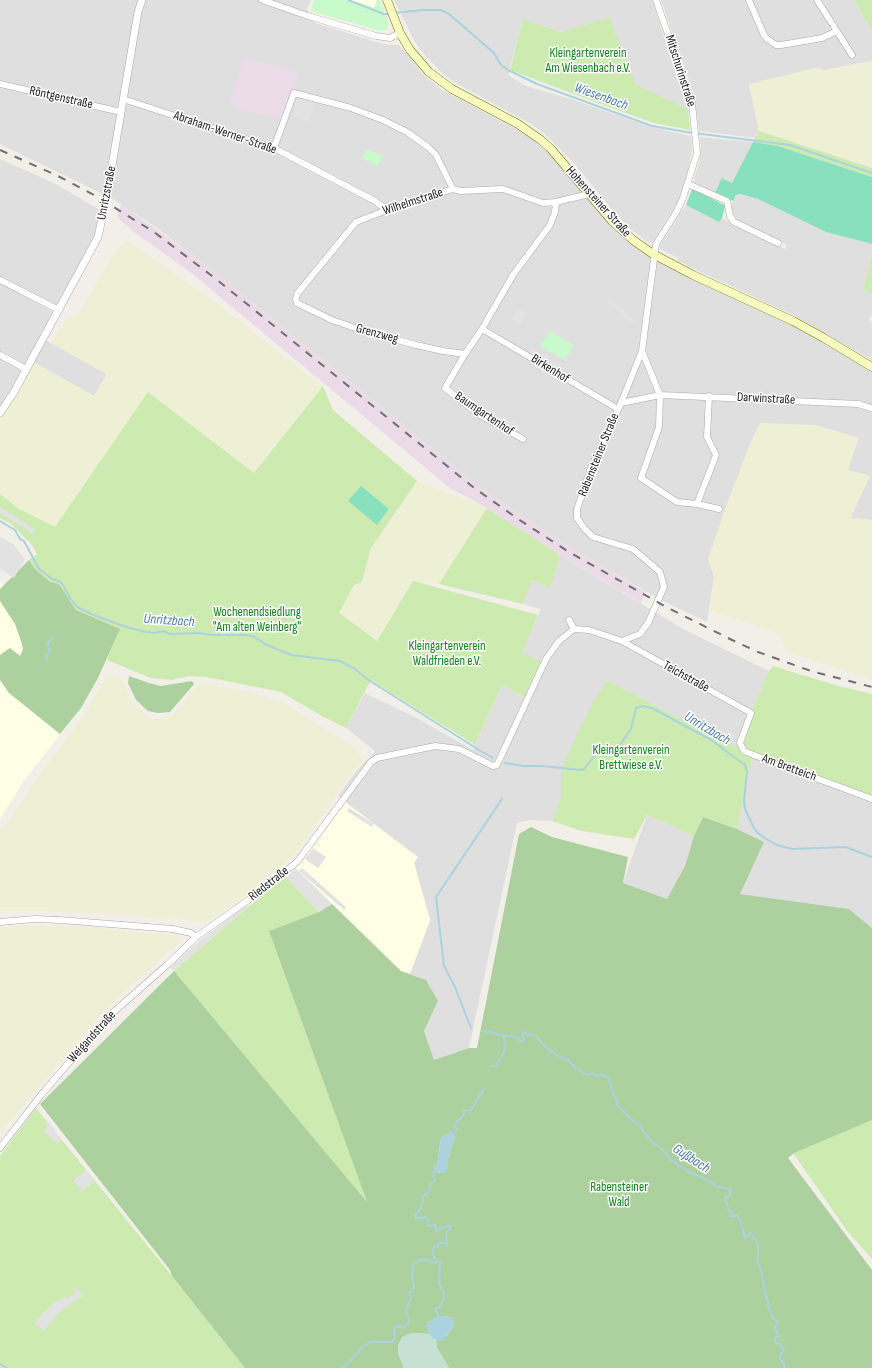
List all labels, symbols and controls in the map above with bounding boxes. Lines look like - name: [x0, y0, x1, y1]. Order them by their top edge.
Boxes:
- street label: Mitschurinstraße: [661, 33, 699, 109]
- park label: Kleingartenverein Am Wiesenbach e.V.: [546, 46, 630, 77]
- water label: Wiesenbach: [572, 80, 630, 114]
- street label: Röntgenstraße: [28, 83, 94, 113]
- street label: Abraham-Werner-Straße: [171, 108, 279, 158]
- street label: Hohensteiner Straße: [562, 163, 634, 241]
- street label: Unritzstraße: [94, 165, 120, 221]
- street label: Wilhelmstraße: [381, 185, 445, 219]
- street label: Grenzweg: [354, 321, 400, 347]
- street label: Birkenhof: [528, 351, 572, 387]
- street label: Baumgartenhof: [452, 389, 516, 439]
- street label: Darwinstraße: [736, 390, 796, 408]
- street label: Rabensteiner Straße: [575, 411, 623, 499]
- park label: Wochenendsiedlung "Am alten Weinberg": [213, 605, 301, 636]
- water label: Unritzbach: [143, 611, 195, 631]
- park label: Kleingartenverein Waldfrieden e.V.: [409, 639, 485, 670]
- street label: Teichstraße: [660, 658, 712, 696]
- water label: Unritzbach: [681, 709, 733, 749]
- park label: Kleingartenverein Brettwiese e.V.: [593, 743, 669, 774]
- street label: Am Bretteich: [760, 751, 818, 785]
- street label: Riedstraße: [246, 863, 292, 905]
- street label: Weigandstraße: [65, 1008, 119, 1066]
- water label: Gußbach: [669, 1141, 713, 1177]
- park label: Rabensteiner Wald: [590, 1180, 648, 1211]

